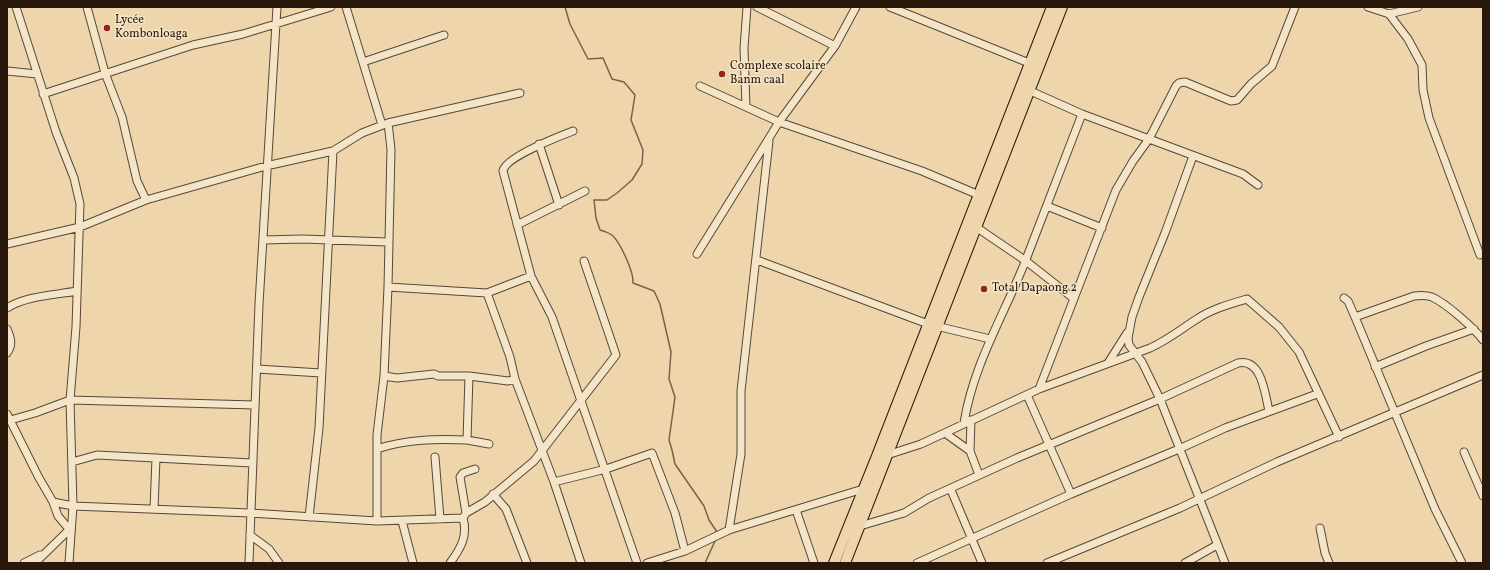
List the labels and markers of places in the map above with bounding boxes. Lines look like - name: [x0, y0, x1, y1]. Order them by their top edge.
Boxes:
- place label: Lycée Kombonloaga: [115, 14, 188, 42]
- marker: Lycée Kombonloaga: [102, 23, 112, 33]
- place label: Complexe scolaire Banm caal: [730, 60, 826, 88]
- marker: Complexe scolaire Banm caal: [717, 69, 727, 79]
- place label: Total Dapaong 2: [992, 282, 1077, 296]
- marker: Total Dapaong 2: [979, 284, 989, 294]

